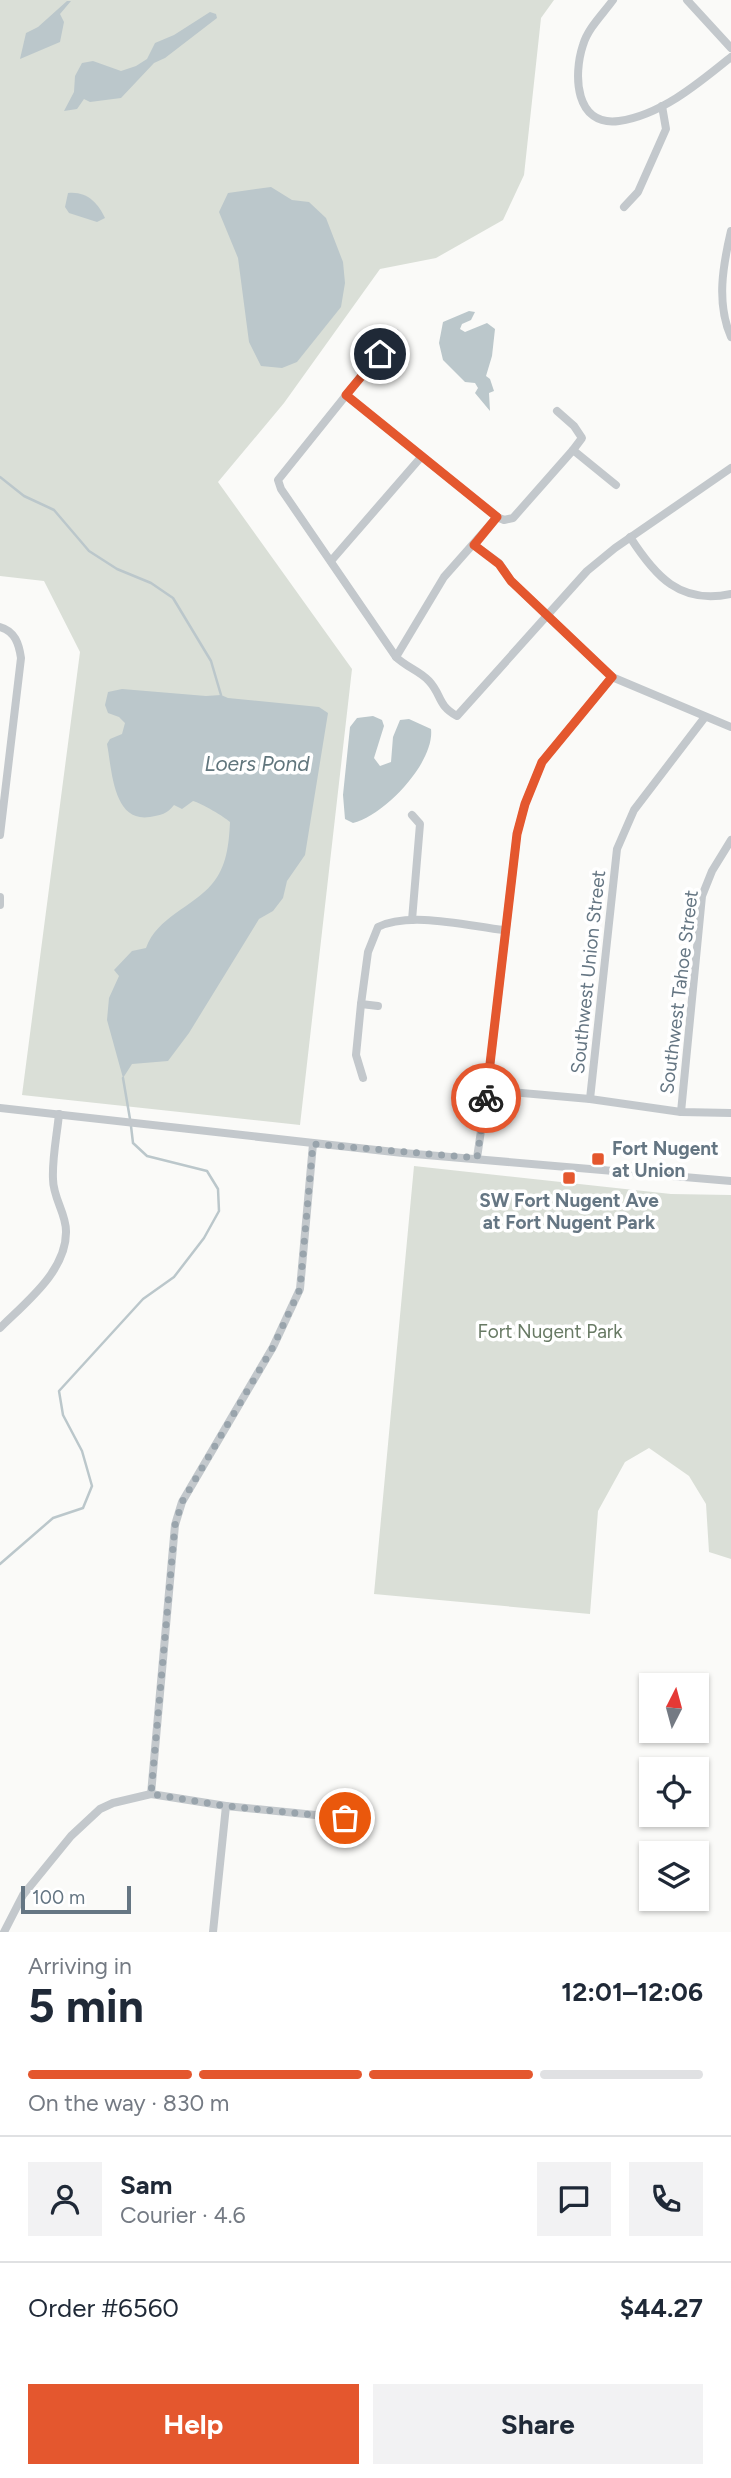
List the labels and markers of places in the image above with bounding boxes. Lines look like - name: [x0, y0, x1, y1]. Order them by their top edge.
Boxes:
- pin: [350, 324, 410, 384]
- place label: Fort Nugent at Union: [612, 1137, 719, 1182]
- marker: Fort Nugent at Union: [590, 1151, 606, 1167]
- marker: SW Fort Nugent Ave at Fort Nugent Park: [561, 1170, 577, 1186]
- place label: SW Fort Nugent Ave at Fort Nugent Park: [479, 1189, 659, 1234]
- pin: [315, 1788, 375, 1848]

